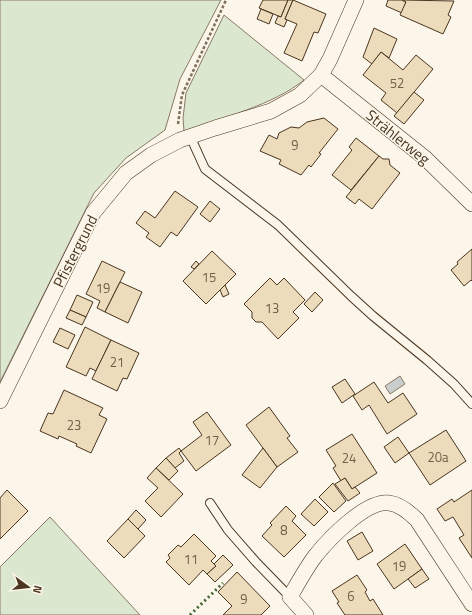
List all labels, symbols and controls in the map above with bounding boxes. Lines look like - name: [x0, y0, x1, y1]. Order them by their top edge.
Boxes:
- house number: 52: [390, 73, 404, 93]
- street label: Strählerweg: [361, 104, 435, 170]
- house number: 9: [291, 135, 299, 155]
- street label: Pfistergrund: [47, 211, 103, 291]
- house number: 15: [202, 267, 216, 287]
- house number: 19: [96, 278, 110, 298]
- house number: 13: [265, 298, 279, 318]
- house number: 21: [110, 352, 124, 372]
- house number: 23: [67, 415, 81, 435]
- house number: 17: [205, 430, 219, 450]
- house number: 20a: [427, 447, 449, 467]
- house number: 24: [342, 448, 356, 468]
- house number: 8: [280, 520, 288, 540]
- house number: 11: [184, 549, 198, 569]
- house number: 19: [392, 556, 406, 576]
- north arrow: [8, 567, 48, 607]
- text: N: [29, 584, 46, 595]
- house number: 6: [347, 586, 355, 606]
- house number: 9: [240, 589, 248, 609]

